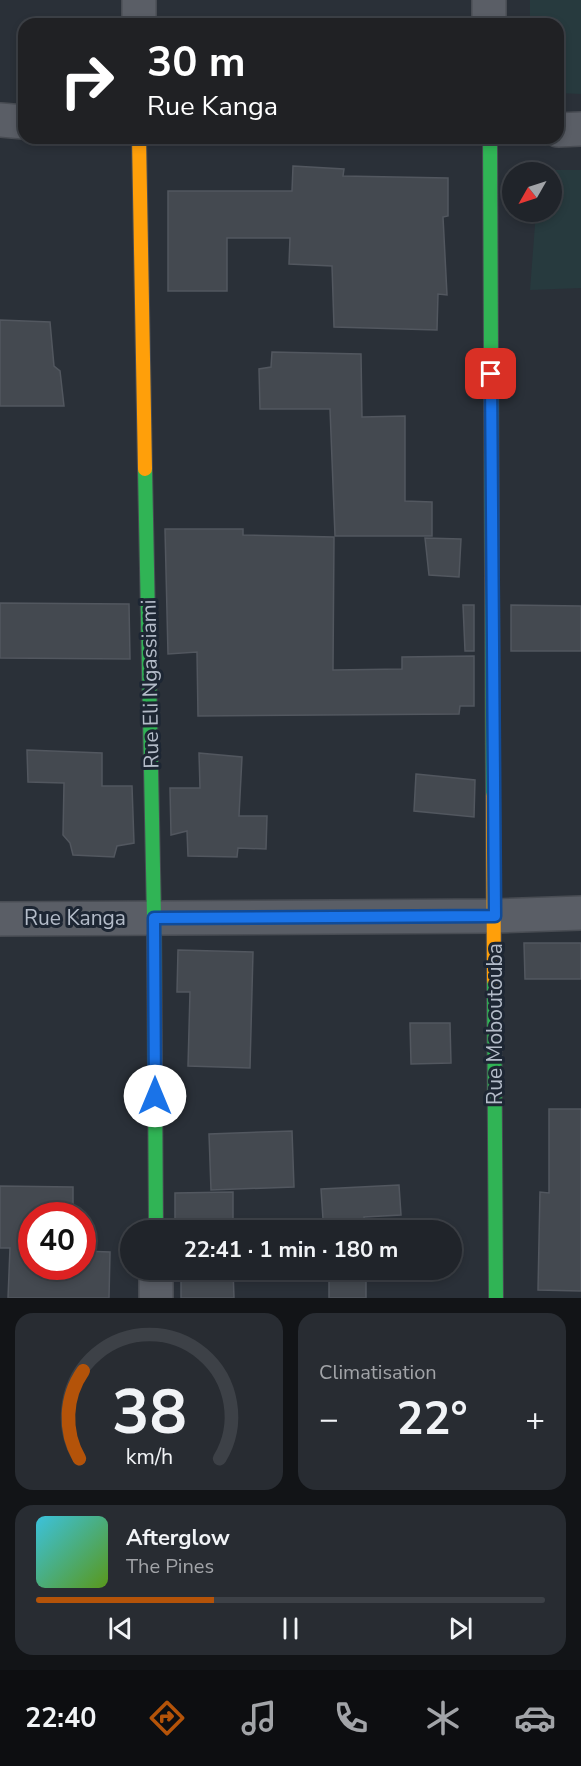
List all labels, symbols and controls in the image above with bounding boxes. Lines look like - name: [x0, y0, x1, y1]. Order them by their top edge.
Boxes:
- text: 30 m: [147, 34, 246, 91]
- icon: right: [48, 42, 126, 120]
- text: Rue Kanga: [147, 88, 278, 125]
- north arrow: [502, 162, 562, 222]
- map controls: [502, 162, 562, 222]
- pin: [465, 348, 516, 399]
- icon: arrive: [474, 357, 507, 390]
- street label: Rue Eli Ngassiami: [135, 599, 165, 769]
- street label: Rue Kanga: [24, 904, 126, 932]
- street label: Rue Moboutouba: [481, 943, 509, 1105]
- position arrow: [123, 1064, 187, 1128]
- speed limit sign: 40: [18, 1202, 96, 1280]
- text: 22:41 · 1 min · 180 m: [184, 1235, 398, 1265]
- text: Climatisation: [319, 1359, 437, 1386]
- text: 38: [112, 1370, 186, 1455]
- text: 22°: [396, 1389, 468, 1450]
- text: −: [319, 1397, 339, 1442]
- text: +: [525, 1397, 545, 1442]
- text: km/h: [125, 1442, 173, 1472]
- text: Afterglow: [126, 1523, 230, 1553]
- text: The Pines: [126, 1553, 214, 1580]
- icon: previous: [104, 1612, 137, 1645]
- icon: pause: [274, 1612, 307, 1645]
- icon: next: [444, 1612, 477, 1645]
- icon: directions: [146, 1697, 188, 1739]
- icon: music: [238, 1697, 280, 1739]
- icon: phone: [330, 1697, 372, 1739]
- icon: climate: [422, 1697, 464, 1739]
- icon: car: [514, 1697, 556, 1739]
- text: 22:40: [25, 1700, 96, 1737]

